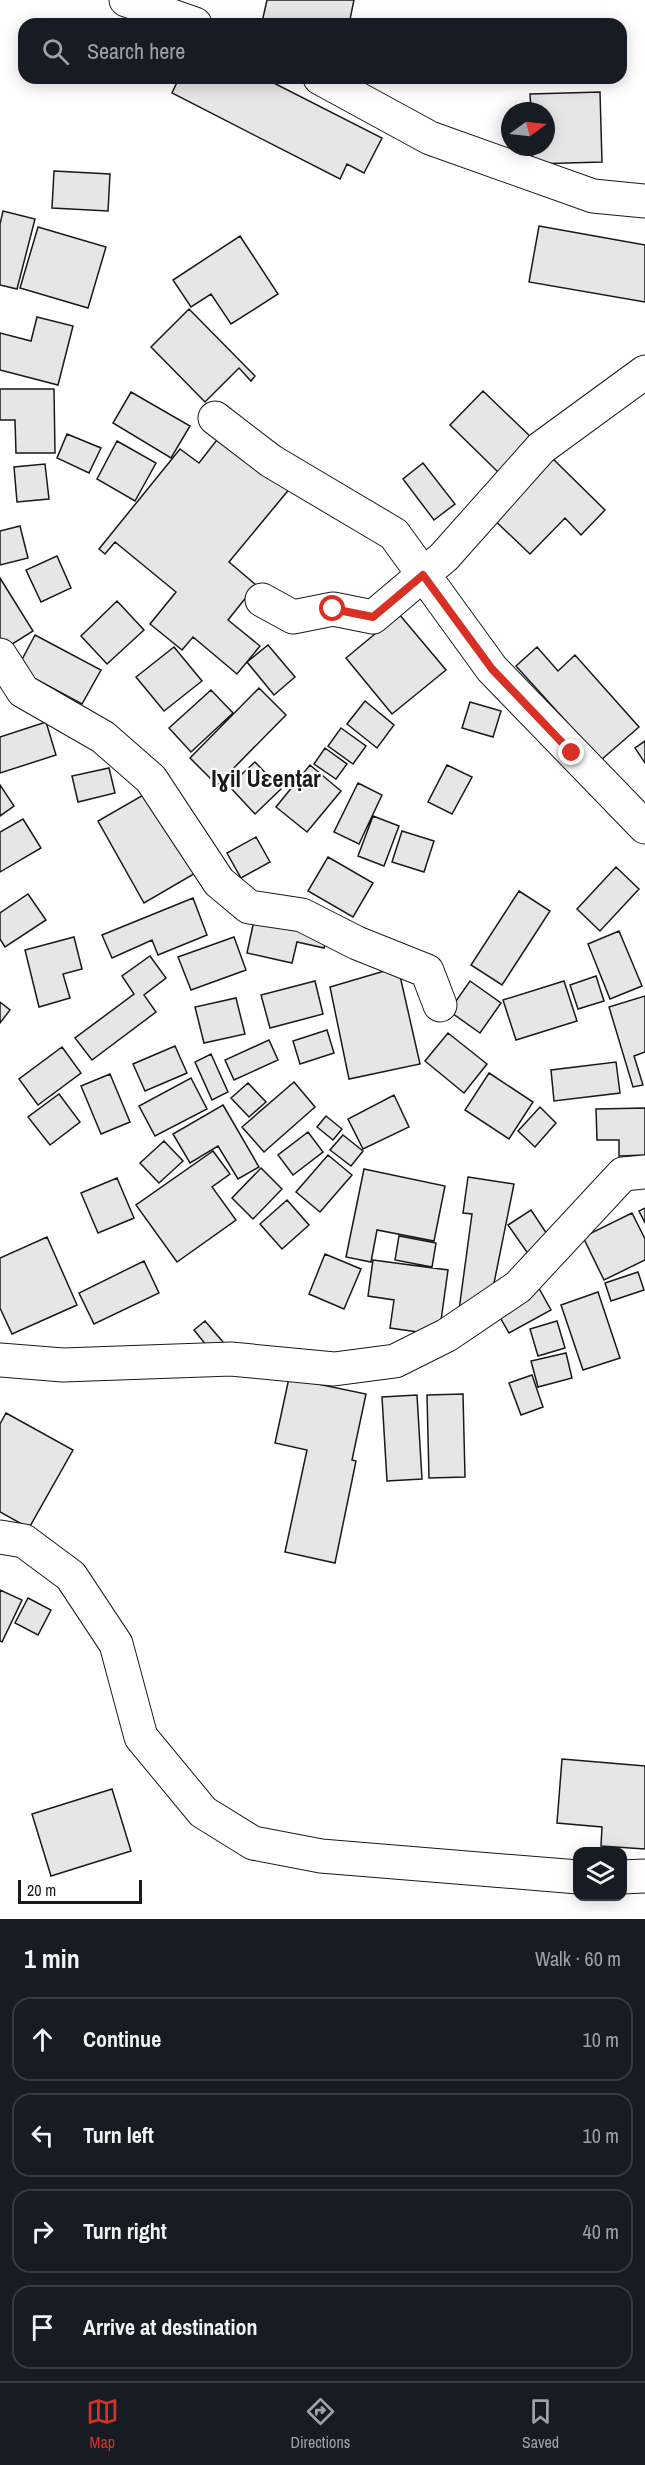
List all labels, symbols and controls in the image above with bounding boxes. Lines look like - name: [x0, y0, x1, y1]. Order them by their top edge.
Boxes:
- search box: [18, 18, 627, 84]
- icon: search: [39, 35, 72, 68]
- text: Search here: [87, 36, 185, 66]
- north arrow: [501, 102, 555, 156]
- route start: [319, 595, 345, 621]
- route end: [558, 739, 584, 765]
- district label: Iɣil Uɛenṭar: [211, 762, 321, 794]
- map controls: [573, 1847, 627, 1901]
- button: layers: [573, 1847, 627, 1901]
- scale bar: [18, 1877, 142, 1904]
- text: 20 m: [27, 1879, 56, 1901]
- text: 1 min: [24, 1941, 80, 1976]
- text: Walk · 60 m: [535, 1945, 621, 1972]
- icon: ahead: [26, 2023, 59, 2056]
- text: Continue: [83, 2024, 161, 2054]
- text: 10 m: [583, 2026, 619, 2053]
- icon: left: [26, 2119, 59, 2152]
- text: Turn left: [83, 2120, 154, 2150]
- text: 10 m: [583, 2122, 619, 2149]
- icon: right: [26, 2215, 59, 2248]
- text: Turn right: [83, 2216, 167, 2246]
- text: 40 m: [583, 2218, 619, 2245]
- icon: arrive: [26, 2311, 59, 2344]
- text: Arrive at destination: [83, 2312, 257, 2342]
- tab: Map: [86, 2395, 119, 2453]
- tab: Directions: [290, 2395, 350, 2453]
- tab: Saved: [522, 2395, 559, 2453]

